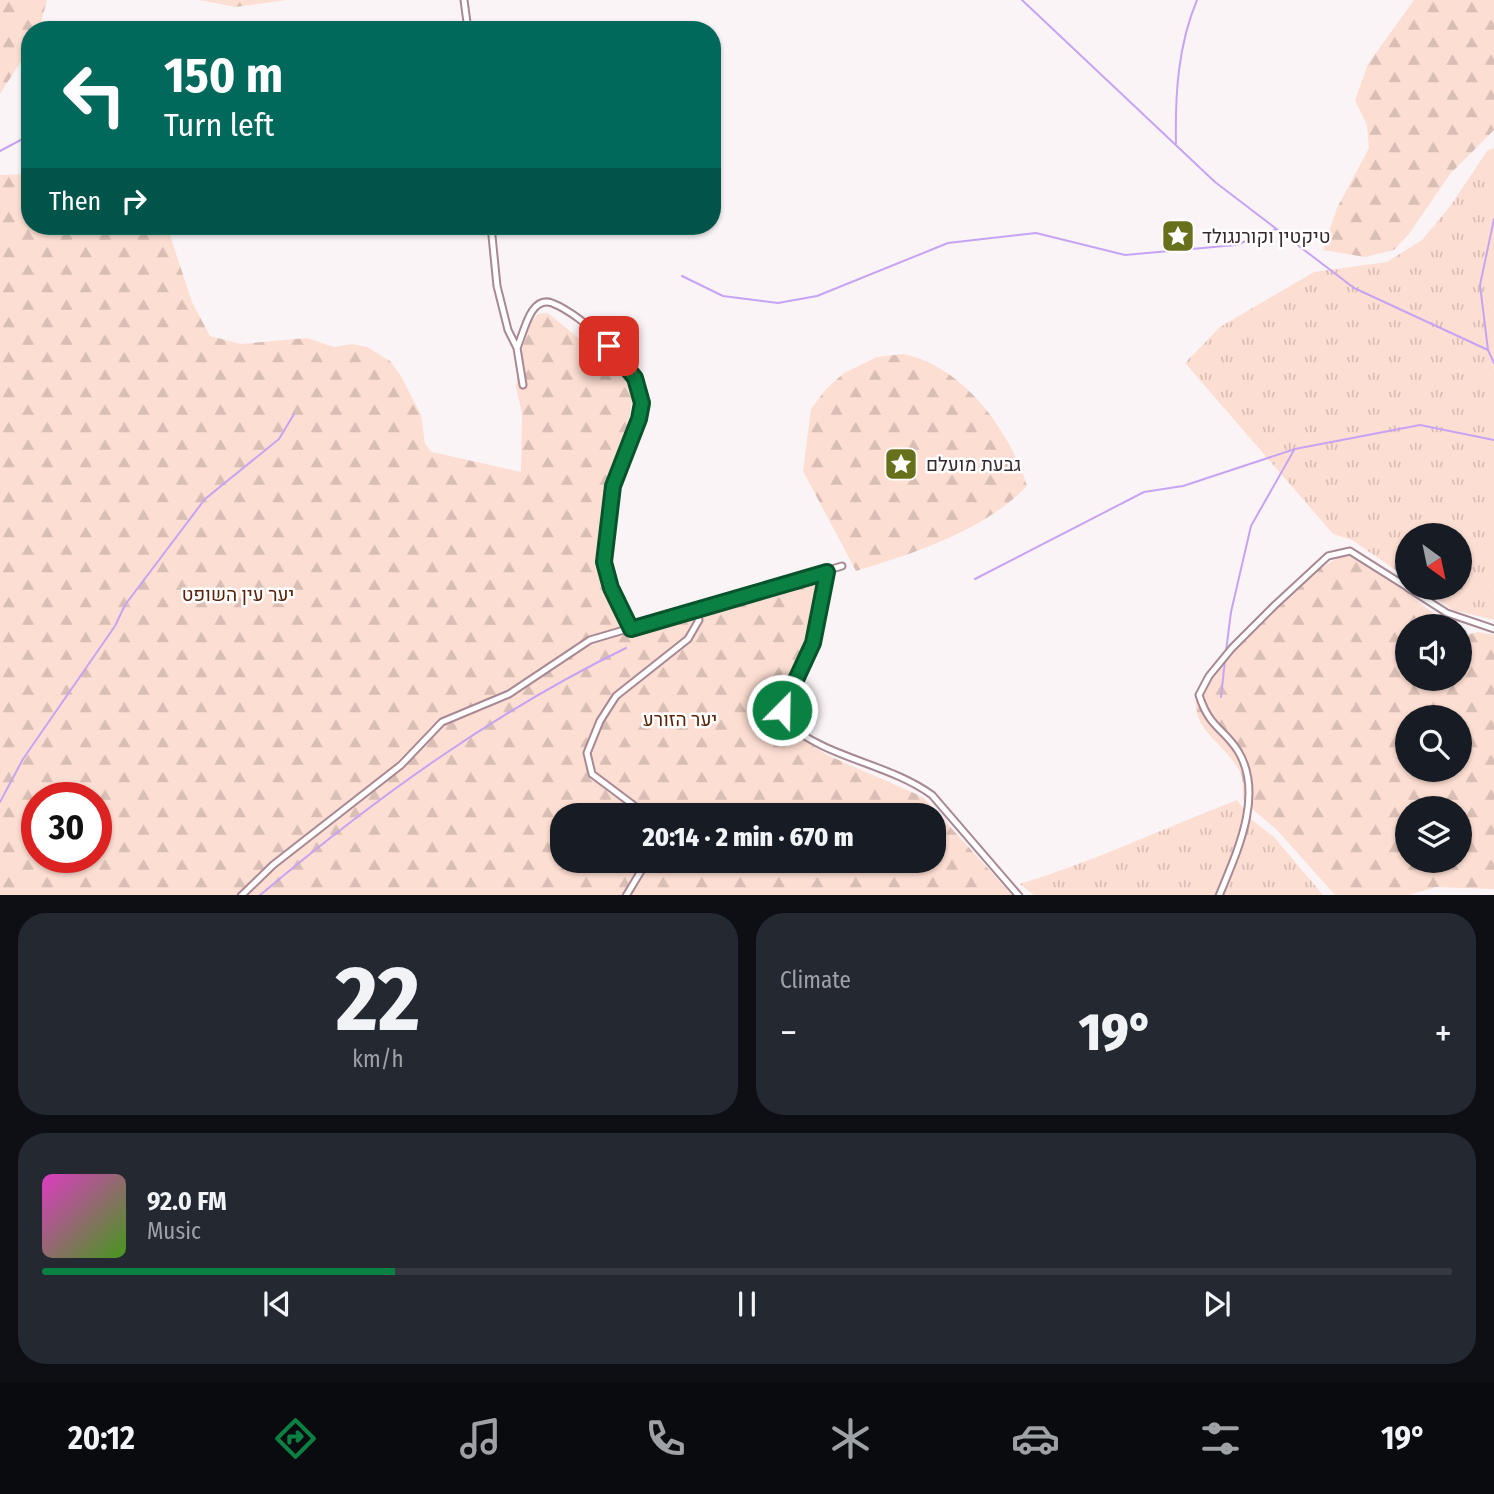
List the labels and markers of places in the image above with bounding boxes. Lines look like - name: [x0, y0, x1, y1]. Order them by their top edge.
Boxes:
- place icon: טיקטין וקורנגולד: [1159, 217, 1197, 255]
- place label: טיקטין וקורנגולד: [1202, 225, 1330, 248]
- pin: [579, 316, 639, 376]
- place icon: גבעת מועלם: [882, 445, 920, 483]
- place label: גבעת מועלם: [926, 453, 1021, 476]

